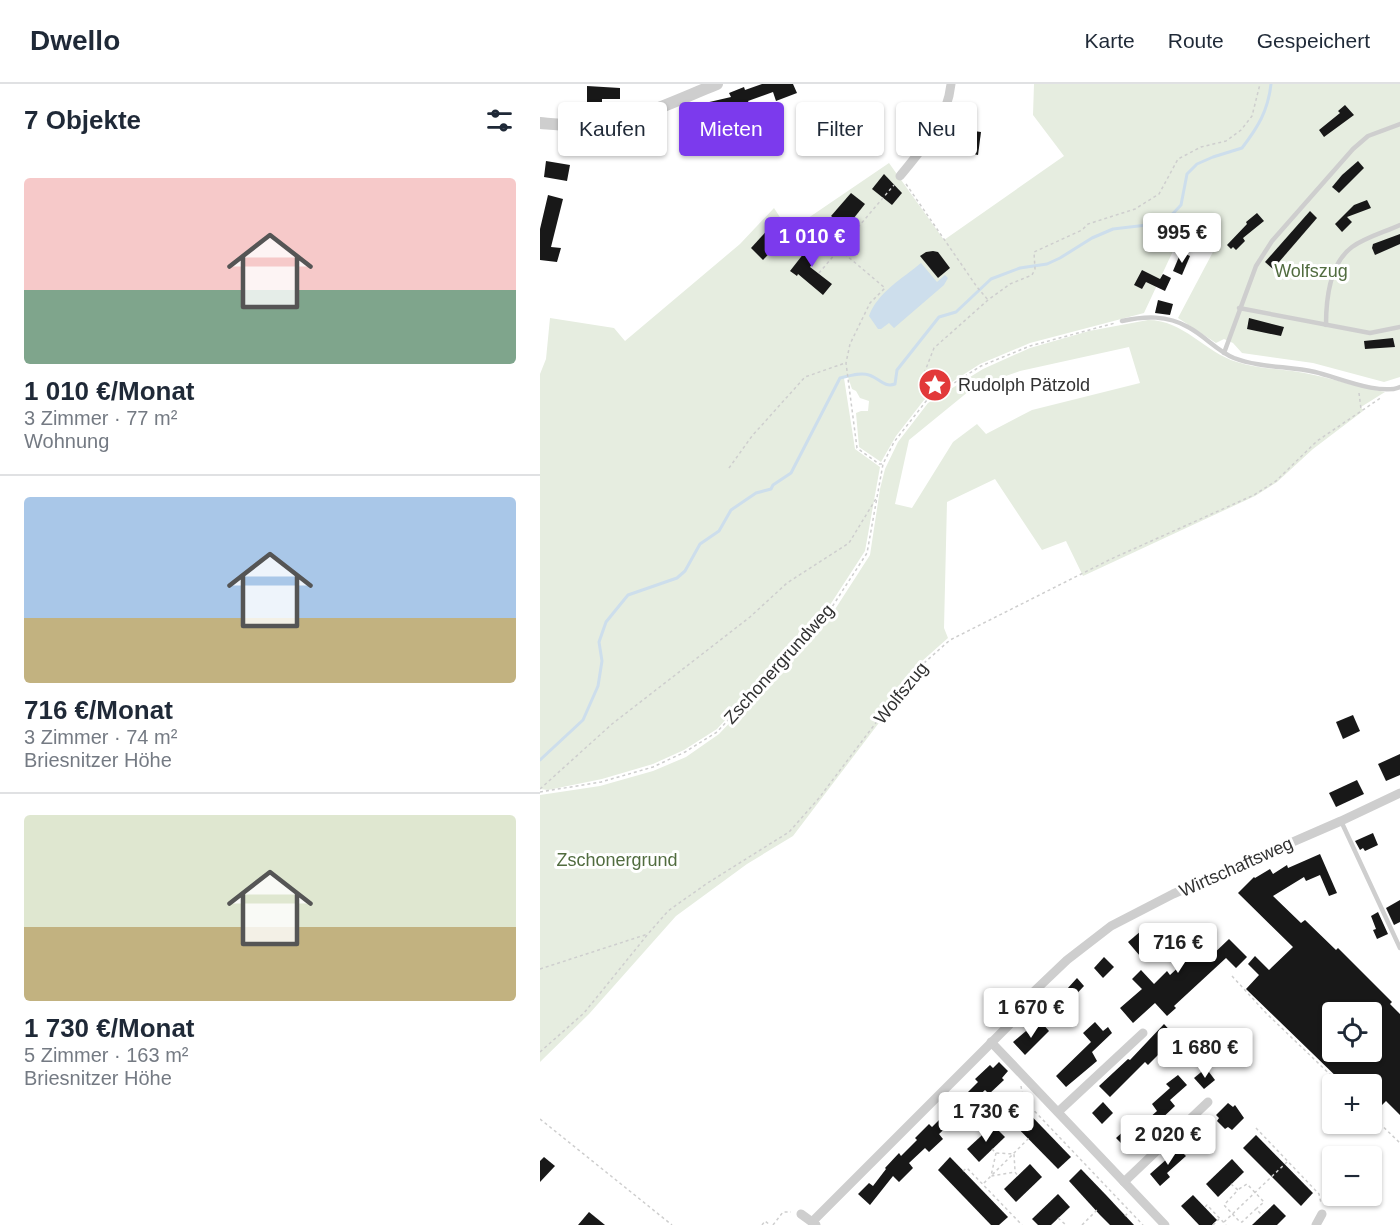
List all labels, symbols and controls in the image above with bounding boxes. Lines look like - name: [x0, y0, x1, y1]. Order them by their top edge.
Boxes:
- text: Dwello: [30, 25, 120, 56]
- text: Karte: [1085, 29, 1135, 52]
- text: Route: [1168, 29, 1224, 52]
- text: Gespeichert: [1257, 29, 1370, 52]
- chip: Kaufen: [558, 102, 667, 156]
- chip: Mieten: [679, 102, 784, 156]
- chip: Filter: [796, 102, 884, 156]
- chip: Neu: [896, 102, 977, 156]
- icon: filters: [483, 104, 516, 137]
- text: 7 Objekte: [24, 105, 141, 135]
- pin: 995 €: [1140, 213, 1224, 264]
- icon: home: [216, 217, 324, 325]
- pin: 1 010 €: [757, 217, 867, 268]
- text: 995 €: [1157, 221, 1207, 243]
- text: 1 010 €: [779, 225, 845, 247]
- park label: Wolfszug: [1274, 261, 1348, 281]
- place icon: Rudolph Pätzold: [917, 367, 953, 403]
- place label: Rudolph Pätzold: [958, 375, 1090, 395]
- text: 1 010 €/Monat: [24, 376, 195, 406]
- text: 3 Zimmer · 77 m²: [24, 407, 177, 429]
- text: Wohnung: [24, 430, 109, 452]
- icon: home: [216, 536, 324, 644]
- street label: Zschonergrundweg: [720, 600, 838, 728]
- street label: Wolfszug: [870, 658, 932, 728]
- text: 716 €/Monat: [24, 695, 173, 725]
- text: 3 Zimmer · 74 m²: [24, 726, 177, 748]
- text: Briesnitzer Höhe: [24, 749, 172, 771]
- street label: Wirtschaftsweg: [1176, 833, 1296, 901]
- park label: Zschonergrund: [556, 850, 678, 870]
- icon: home: [216, 854, 324, 962]
- pin: 716 €: [1136, 923, 1220, 974]
- text: 716 €: [1153, 931, 1203, 953]
- pin: 1 670 €: [976, 988, 1086, 1039]
- text: 1 670 €: [998, 996, 1064, 1018]
- map controls: [1322, 1002, 1382, 1206]
- button: locate: [1322, 1002, 1382, 1062]
- text: 1 730 €/Monat: [24, 1013, 195, 1043]
- pin: 1 680 €: [1150, 1028, 1260, 1079]
- text: 1 680 €: [1172, 1036, 1238, 1058]
- text: 5 Zimmer · 163 m²: [24, 1044, 188, 1066]
- text: Briesnitzer Höhe: [24, 1067, 172, 1089]
- button: +: [1322, 1074, 1382, 1134]
- pin: 1 730 €: [931, 1092, 1041, 1143]
- text: 1 730 €: [953, 1100, 1019, 1122]
- pin: 2 020 €: [1113, 1115, 1223, 1166]
- text: 2 020 €: [1135, 1123, 1201, 1145]
- button: −: [1322, 1146, 1382, 1206]

